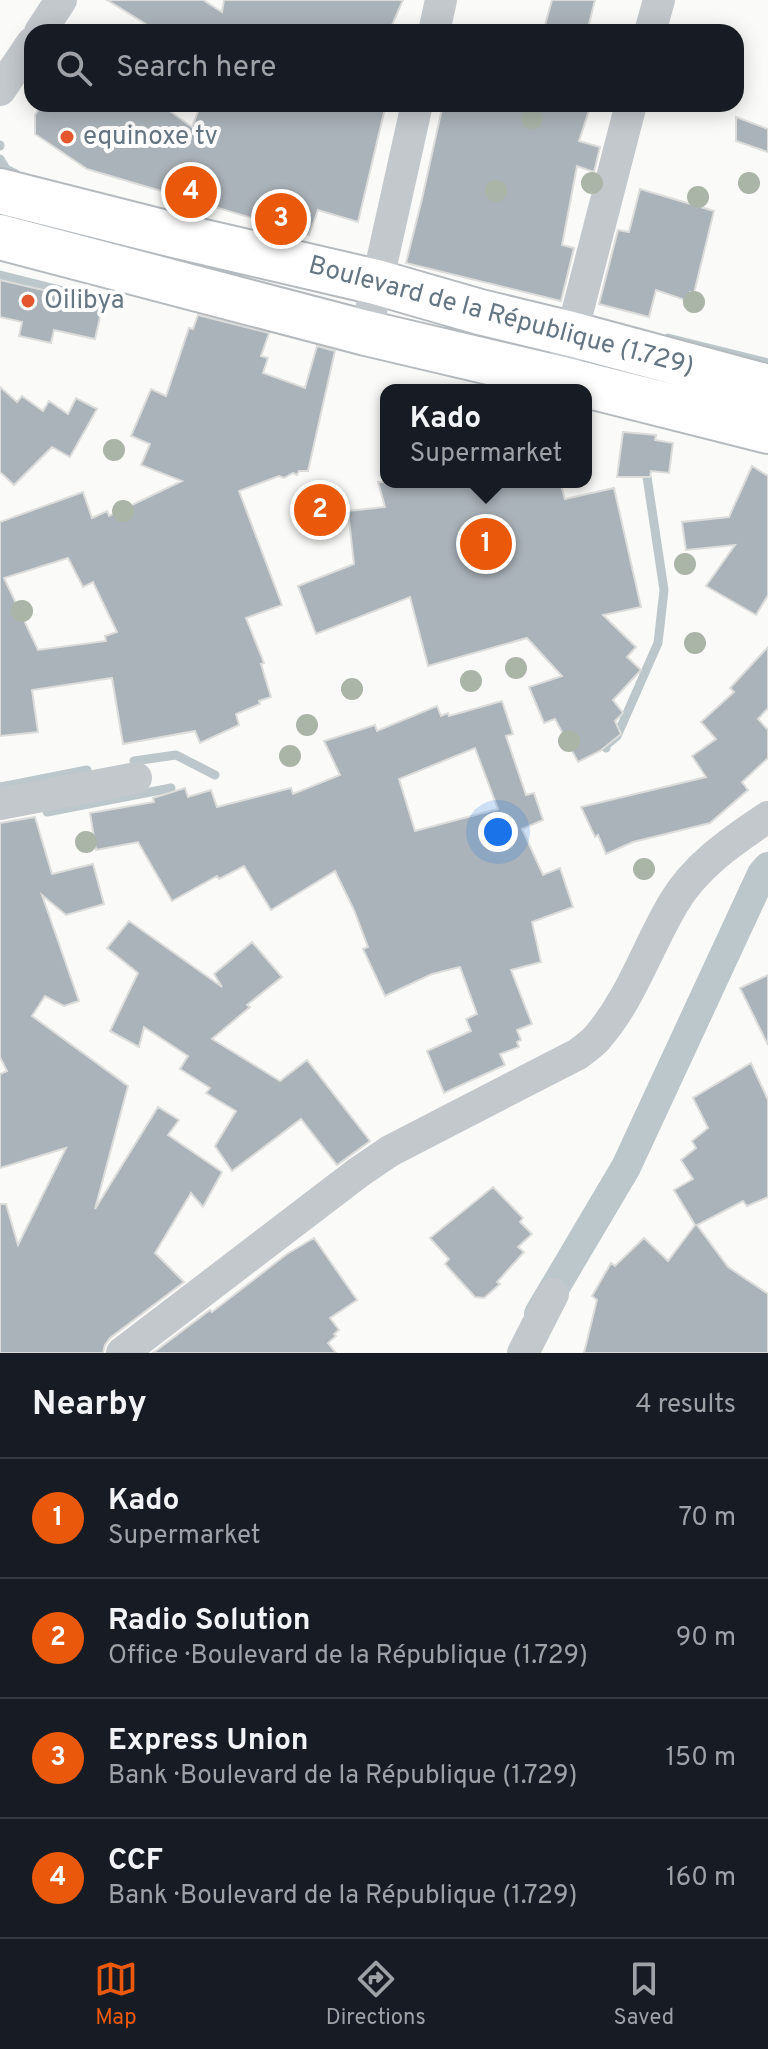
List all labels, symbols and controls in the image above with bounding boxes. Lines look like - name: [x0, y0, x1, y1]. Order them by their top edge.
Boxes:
- search box: [24, 24, 744, 112]
- icon: search: [52, 46, 96, 90]
- text: Search here: [116, 50, 276, 87]
- place label: equinoxe tv: [83, 121, 218, 154]
- marker: equinoxe tv: [58, 128, 76, 146]
- pin: 4: [165, 162, 217, 222]
- pin: 3: [255, 189, 307, 249]
- street label: Boulevard de la République (1.729): [305, 250, 697, 384]
- place label: Oilibya: [44, 285, 124, 318]
- marker: Oilibya: [19, 292, 37, 310]
- popup: [380, 384, 592, 488]
- text: Kado: [410, 401, 481, 438]
- text: Supermarket: [410, 438, 562, 471]
- pin: 2: [294, 480, 346, 540]
- pin: 1: [460, 514, 512, 574]
- your location: [478, 812, 518, 852]
- text: Nearby: [32, 1384, 147, 1427]
- text: 4 results: [635, 1389, 736, 1422]
- text: Kado: [108, 1483, 180, 1520]
- text: 1: [53, 1502, 63, 1535]
- text: 70 m: [678, 1502, 736, 1535]
- text: Supermarket: [108, 1520, 260, 1553]
- text: Radio Solution: [108, 1603, 311, 1640]
- text: 2: [50, 1622, 66, 1655]
- text: 90 m: [676, 1622, 736, 1655]
- text: Office · Boulevard de la République (1.729): [108, 1640, 588, 1673]
- text: Express Union: [108, 1723, 308, 1760]
- text: 3: [50, 1742, 66, 1775]
- text: 150 m: [665, 1742, 736, 1775]
- text: Bank · Boulevard de la République (1.729): [108, 1760, 577, 1793]
- text: CCF: [108, 1843, 163, 1880]
- text: 4: [50, 1862, 66, 1895]
- text: 160 m: [666, 1862, 736, 1895]
- text: Bank · Boulevard de la République (1.729): [108, 1880, 577, 1913]
- tab: Map: [94, 1957, 138, 2032]
- tab: Directions: [326, 1957, 426, 2032]
- tab: Saved: [614, 1957, 674, 2032]

